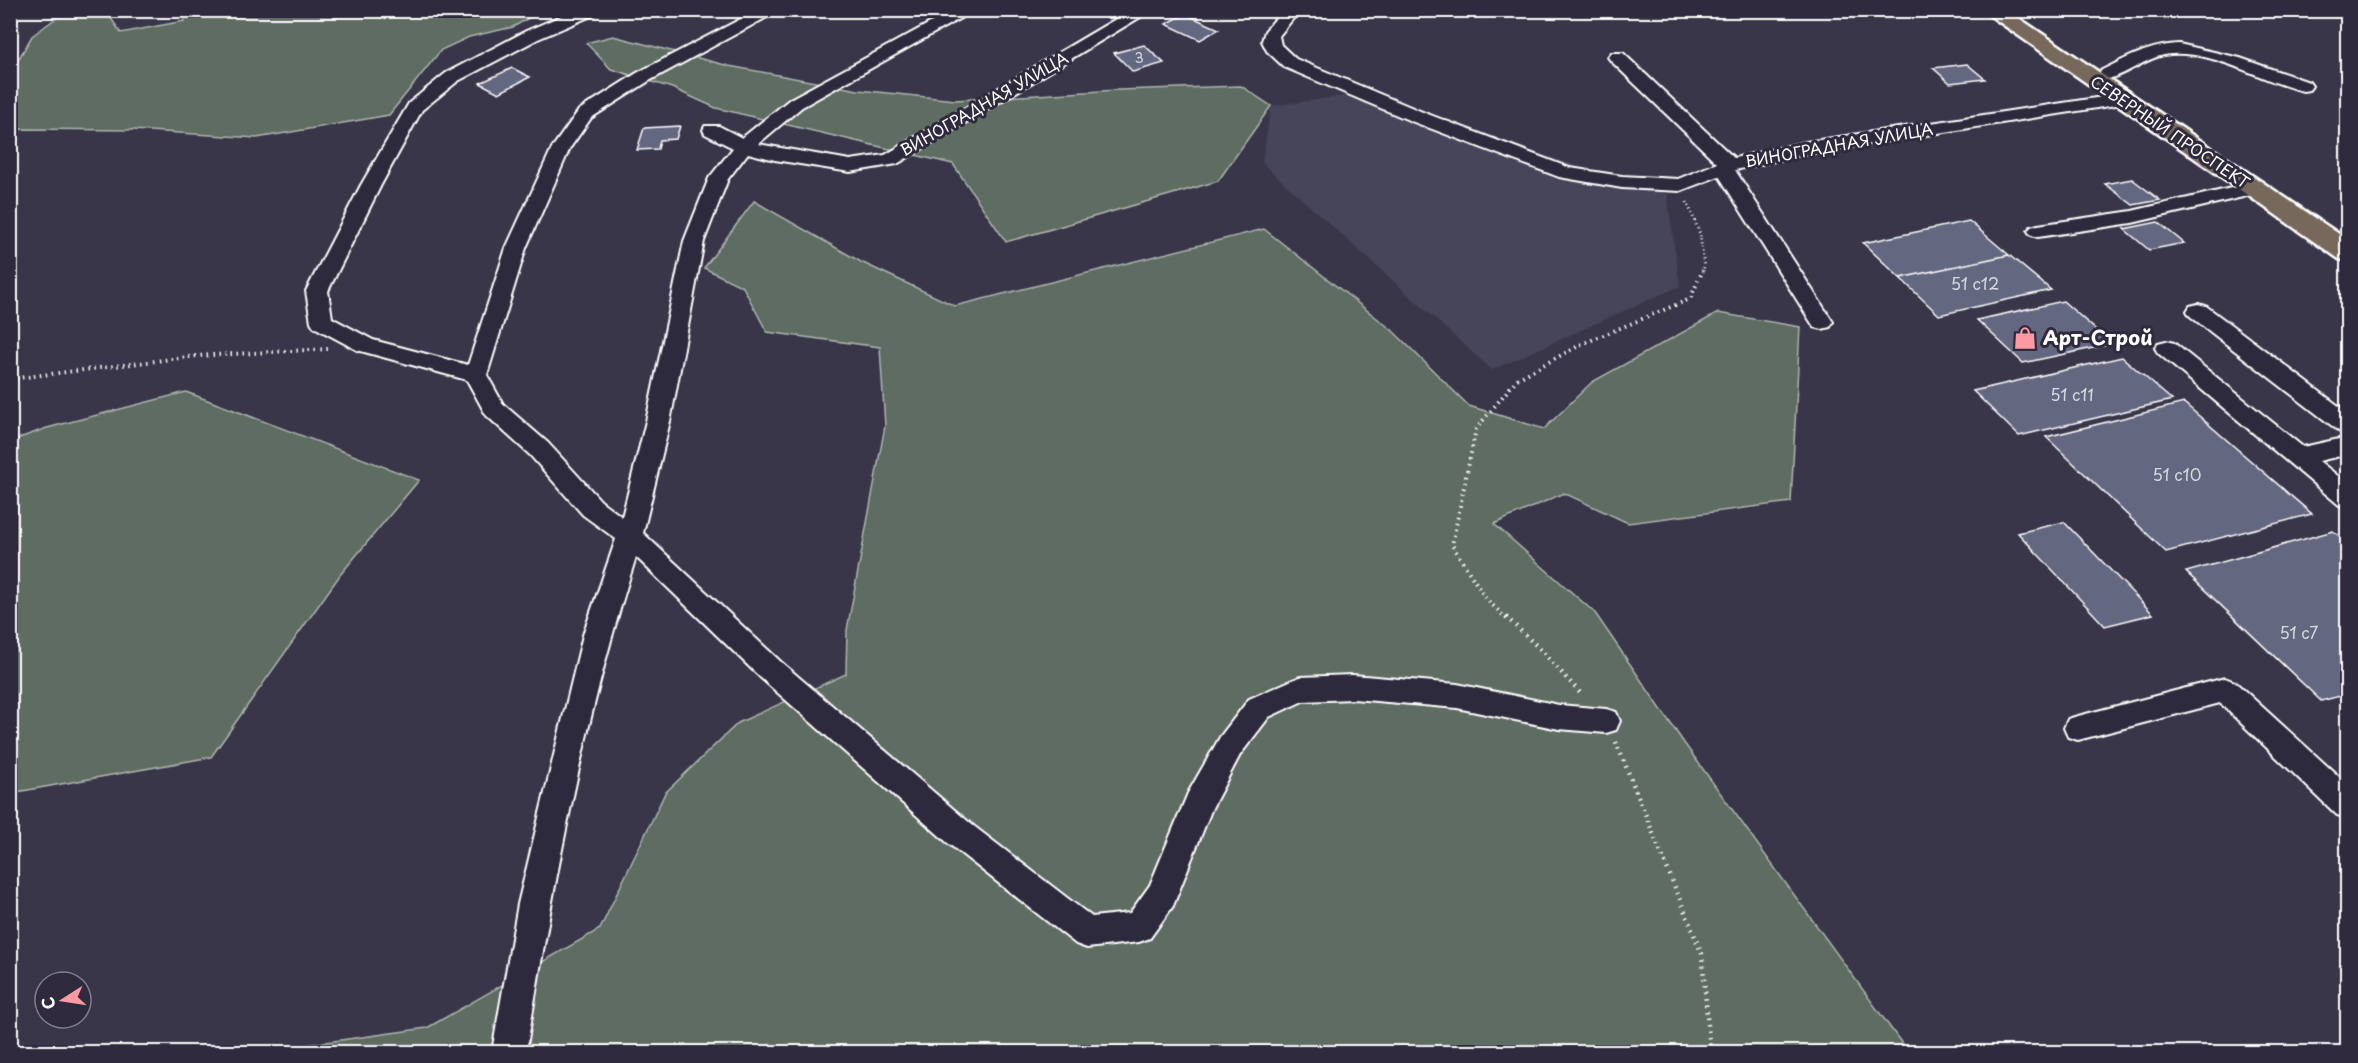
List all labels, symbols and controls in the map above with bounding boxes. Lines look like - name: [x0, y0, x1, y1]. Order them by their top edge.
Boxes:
- street label: ВИНОГРАДНАЯ УЛИЦА: [895, 45, 1072, 161]
- house number: 3: [1134, 47, 1144, 68]
- street label: СЕВЕРНЫЙ ПРОСПЕКТ: [2086, 69, 2255, 194]
- street label: ВИНОГРАДНАЯ УЛИЦА: [1743, 116, 1935, 172]
- house number: 51 с12: [1951, 271, 1999, 295]
- place label: Арт-Строй: [2043, 322, 2153, 352]
- shop icon: Арт-Строй: [2012, 325, 2038, 351]
- house number: 51 с11: [2050, 382, 2094, 406]
- house number: 51 с10: [2153, 462, 2201, 486]
- house number: 51 с7: [2280, 620, 2318, 644]
- north arrow: [33, 970, 93, 1030]
- text: С: [34, 995, 60, 1012]

